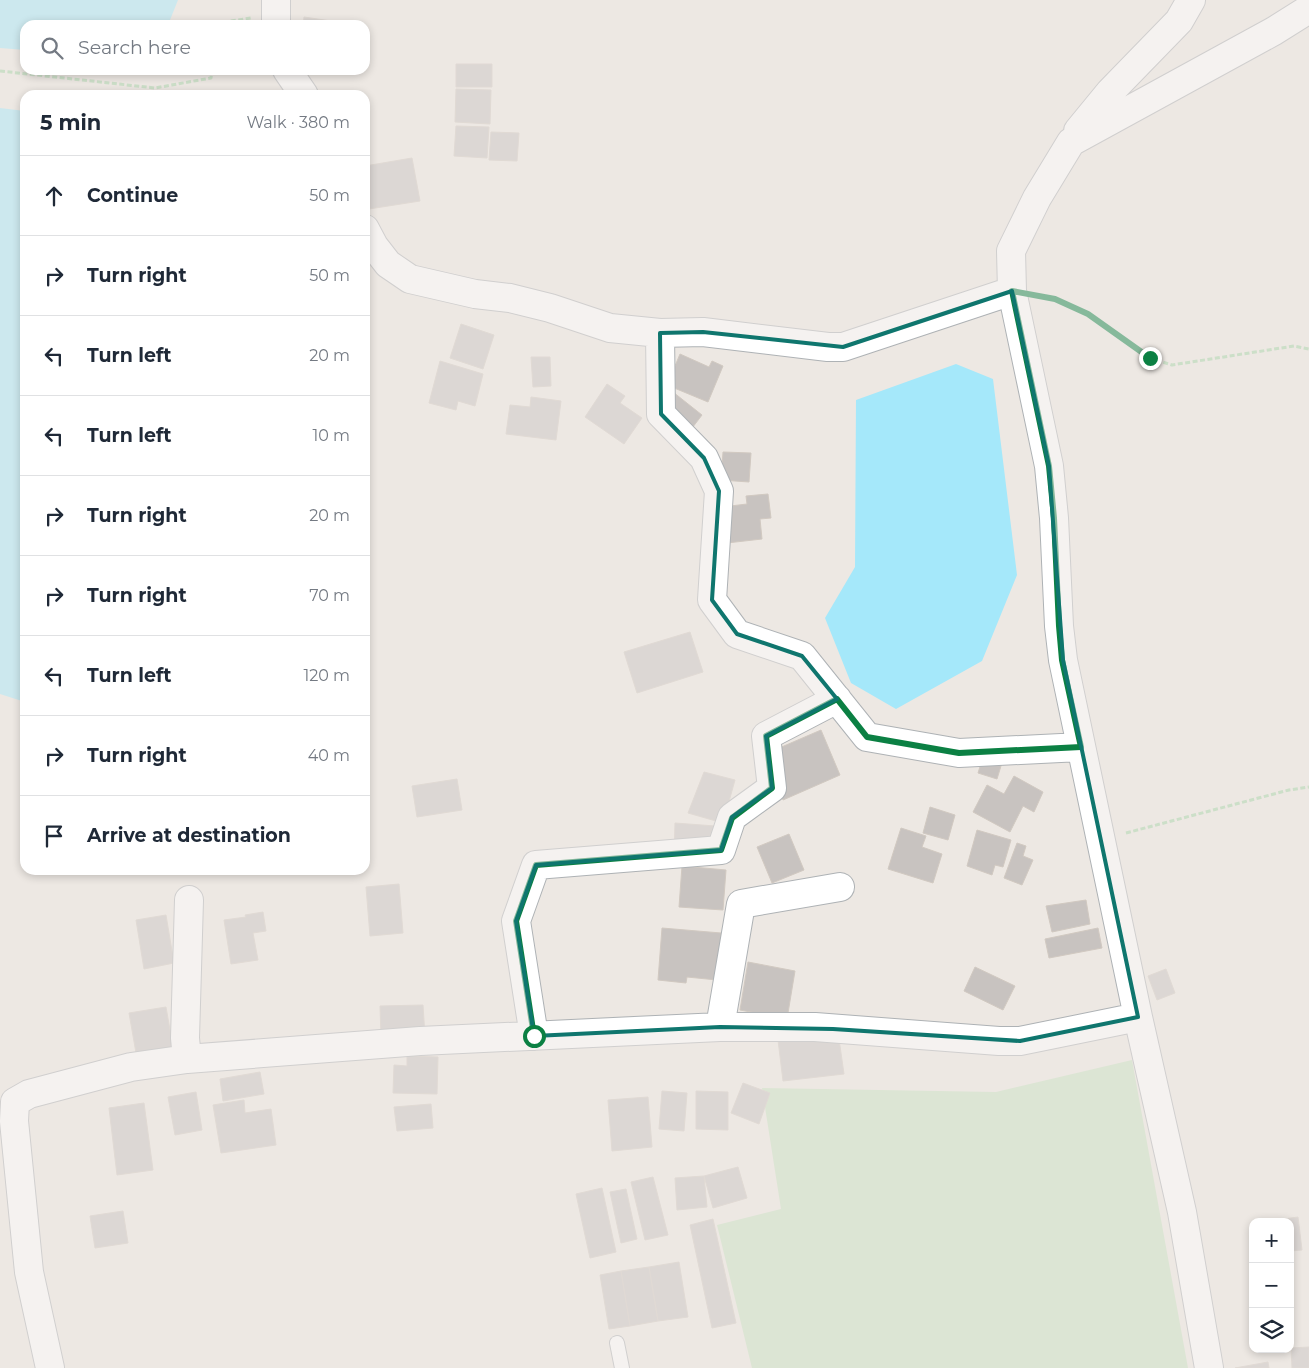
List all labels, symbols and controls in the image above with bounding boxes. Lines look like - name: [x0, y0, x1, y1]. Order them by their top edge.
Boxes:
- search box: [20, 20, 370, 75]
- icon: search: [38, 34, 66, 62]
- text: Search here: [78, 36, 191, 59]
- text: 5 min: [40, 110, 101, 135]
- text: Walk · 380 m: [246, 113, 350, 132]
- icon: ahead: [40, 182, 68, 210]
- text: Continue: [87, 184, 178, 207]
- text: 50 m: [309, 186, 350, 205]
- icon: right: [40, 262, 68, 290]
- text: Turn right: [87, 264, 187, 287]
- text: 50 m: [309, 266, 350, 285]
- icon: left: [40, 342, 68, 370]
- text: Turn left: [87, 344, 172, 367]
- text: 20 m: [309, 346, 350, 365]
- route end: [1139, 347, 1162, 370]
- icon: left: [40, 422, 68, 450]
- text: Turn left: [87, 424, 172, 447]
- text: 10 m: [312, 426, 350, 445]
- icon: right: [40, 502, 68, 530]
- text: Turn right: [87, 504, 187, 527]
- text: 20 m: [309, 506, 350, 525]
- icon: right: [40, 582, 68, 610]
- text: Turn right: [87, 584, 187, 607]
- text: 70 m: [309, 586, 350, 605]
- icon: left: [40, 662, 68, 690]
- text: Turn left: [87, 664, 172, 687]
- text: 120 m: [303, 666, 350, 685]
- icon: right: [40, 742, 68, 770]
- text: Turn right: [87, 744, 187, 767]
- text: 40 m: [308, 746, 350, 765]
- icon: arrive: [40, 822, 68, 850]
- text: Arrive at destination: [87, 824, 291, 847]
- route start: [523, 1025, 546, 1048]
- map controls: [1249, 1218, 1294, 1353]
- button: +: [1249, 1218, 1294, 1263]
- button: −: [1249, 1263, 1294, 1308]
- button: layers: [1249, 1308, 1294, 1353]

